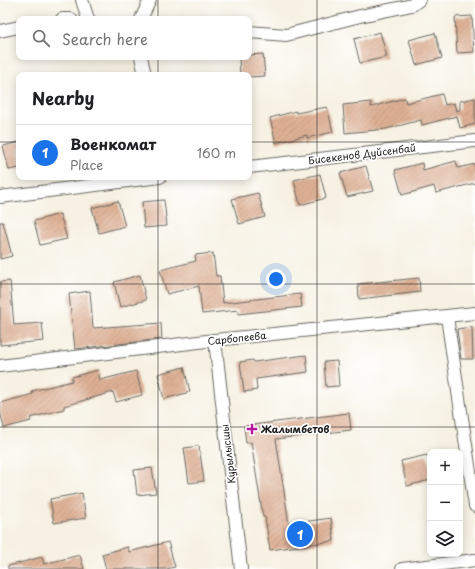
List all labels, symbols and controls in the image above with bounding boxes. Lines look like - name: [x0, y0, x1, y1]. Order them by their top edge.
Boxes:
- search box: [16, 16, 252, 60]
- icon: search: [30, 27, 52, 49]
- text: Search here: [62, 27, 148, 50]
- text: Nearby: [32, 85, 94, 111]
- text: Военкомат: [70, 132, 156, 155]
- street label: Бисекенов Дуйсенбай: [307, 139, 417, 168]
- text: 1: [42, 143, 48, 162]
- text: 160 m: [197, 143, 236, 162]
- text: Place: [70, 155, 103, 174]
- your location: [266, 269, 286, 289]
- street label: Сарбопеева: [207, 327, 268, 348]
- place label: Жалымбетов: [260, 421, 329, 436]
- street label: Курылысшы: [216, 423, 239, 485]
- marker: Жалымбетов: [246, 423, 258, 435]
- map controls: [427, 449, 463, 557]
- button: +: [427, 449, 463, 485]
- button: −: [427, 485, 463, 521]
- pin: 1: [287, 519, 313, 549]
- button: layers: [427, 521, 463, 557]

